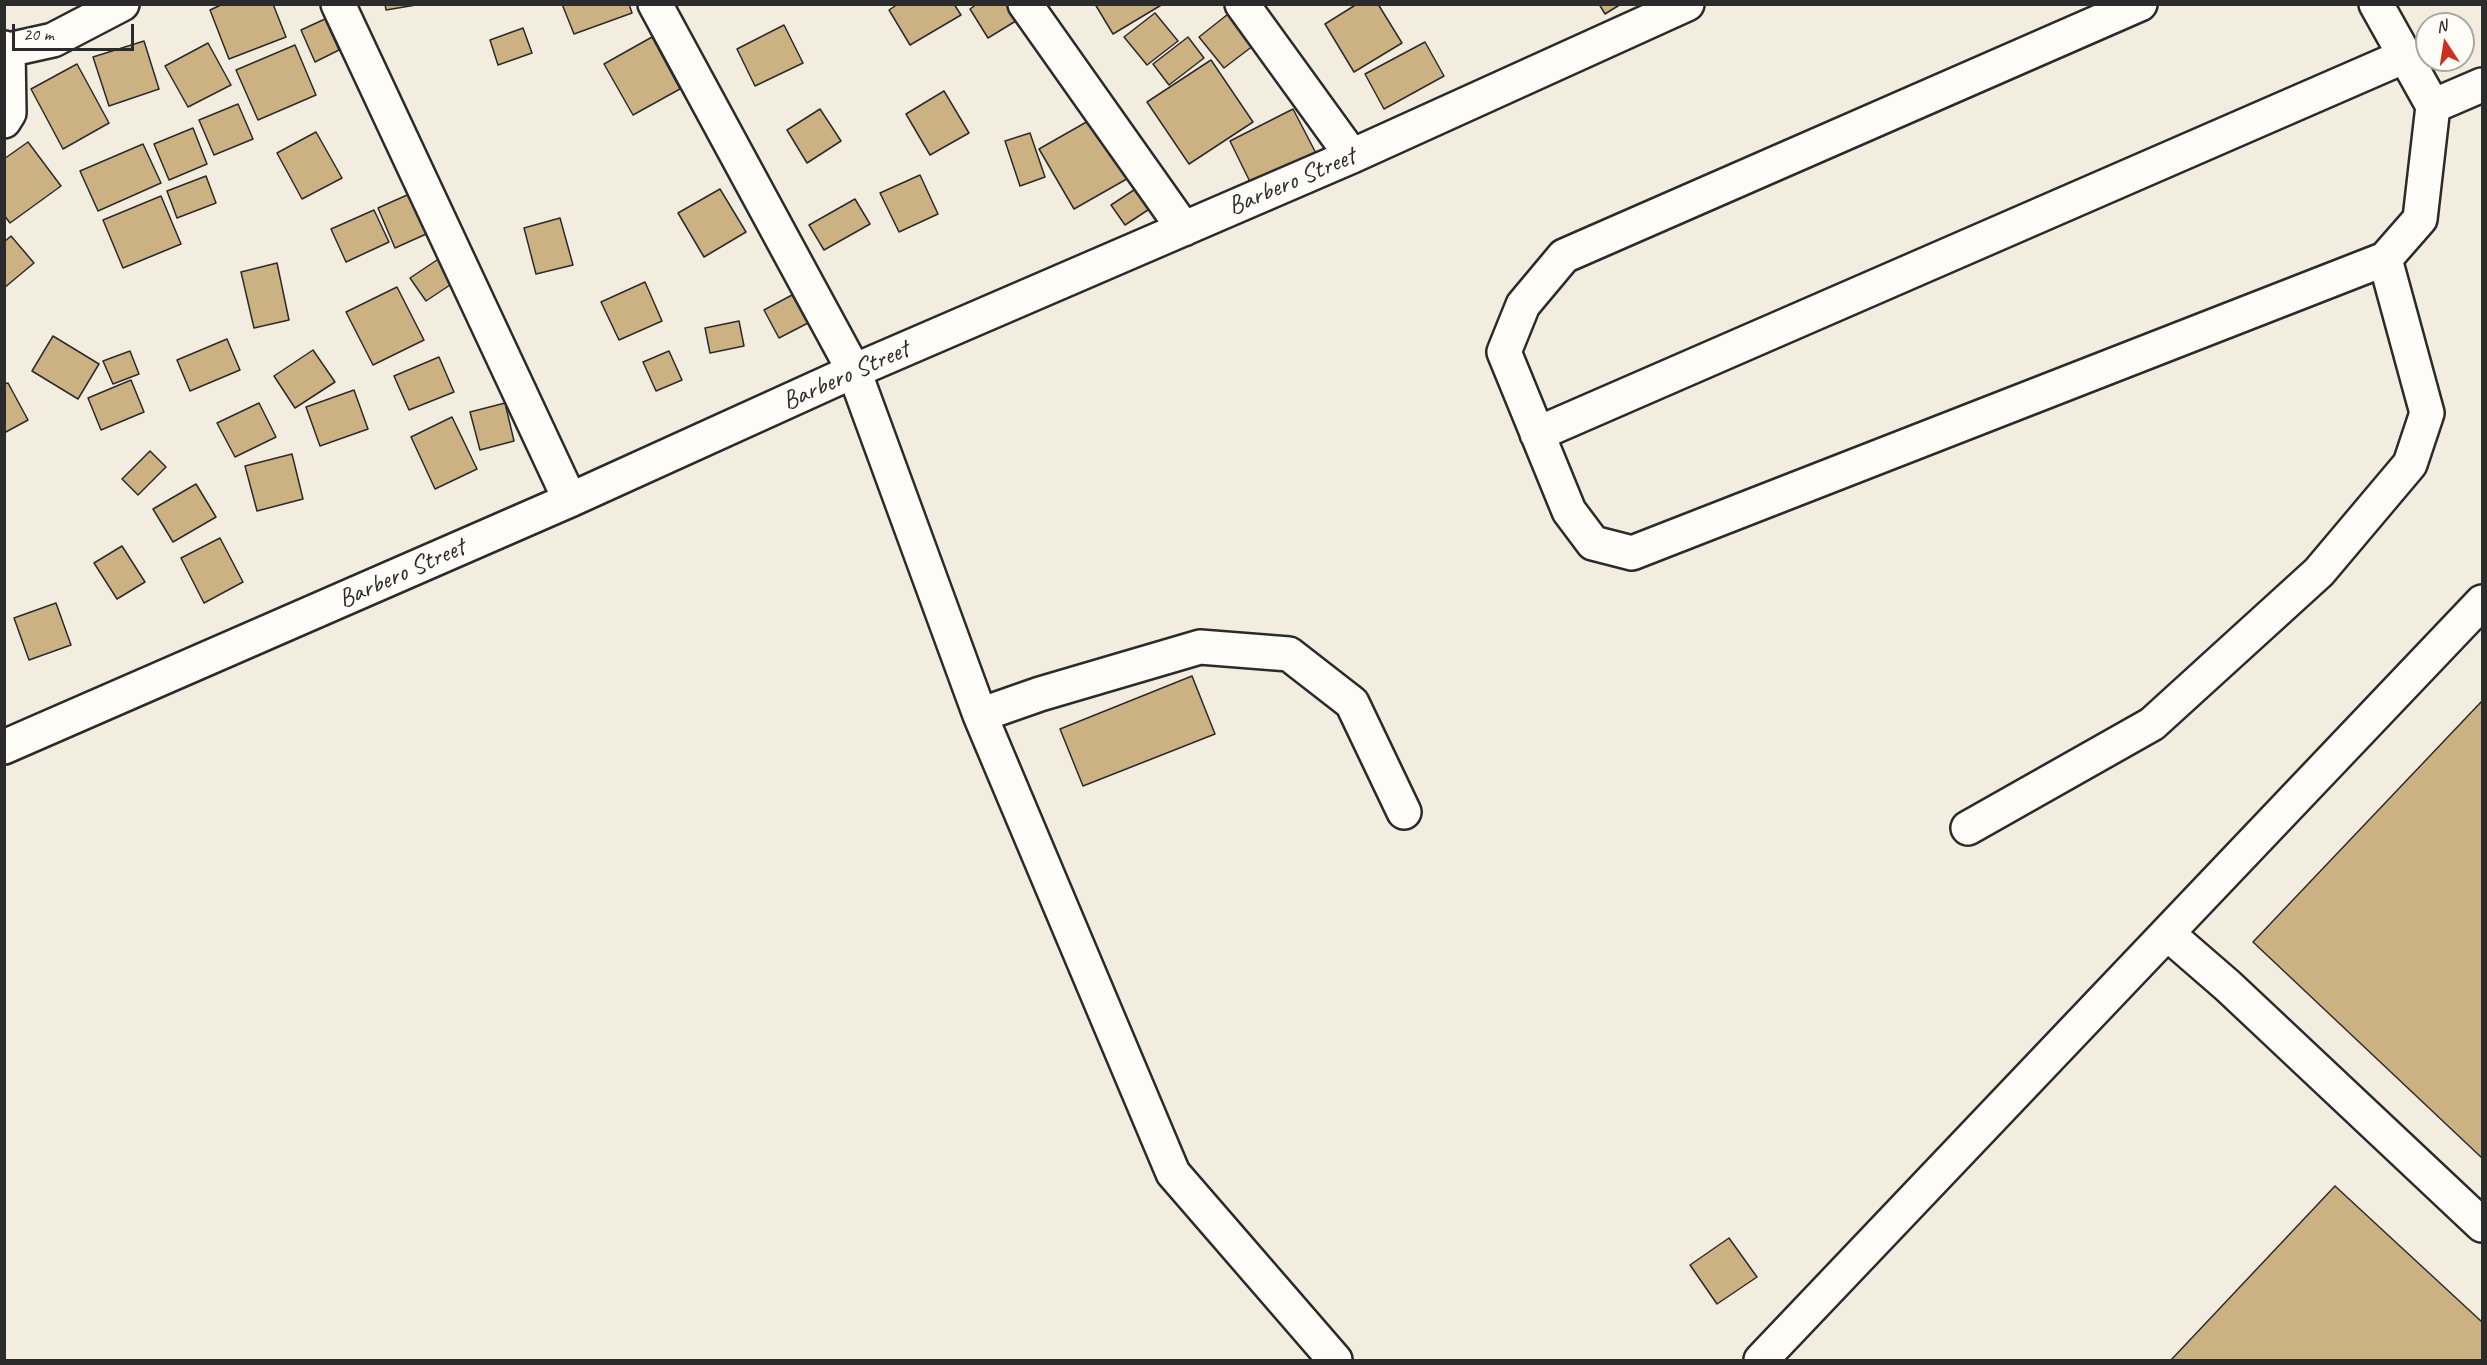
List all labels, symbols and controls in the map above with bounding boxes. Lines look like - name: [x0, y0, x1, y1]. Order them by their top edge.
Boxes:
- scale bar: [15, 12, 136, 50]
- north arrow: [2415, 12, 2475, 72]
- text: N: [2435, 16, 2449, 37]
- text: 20 m: [23, 23, 54, 45]
- street label: Barbero Street: [1224, 141, 1360, 223]
- street label: Barbero Street: [778, 334, 914, 418]
- street label: Barbero Street: [334, 532, 470, 616]

